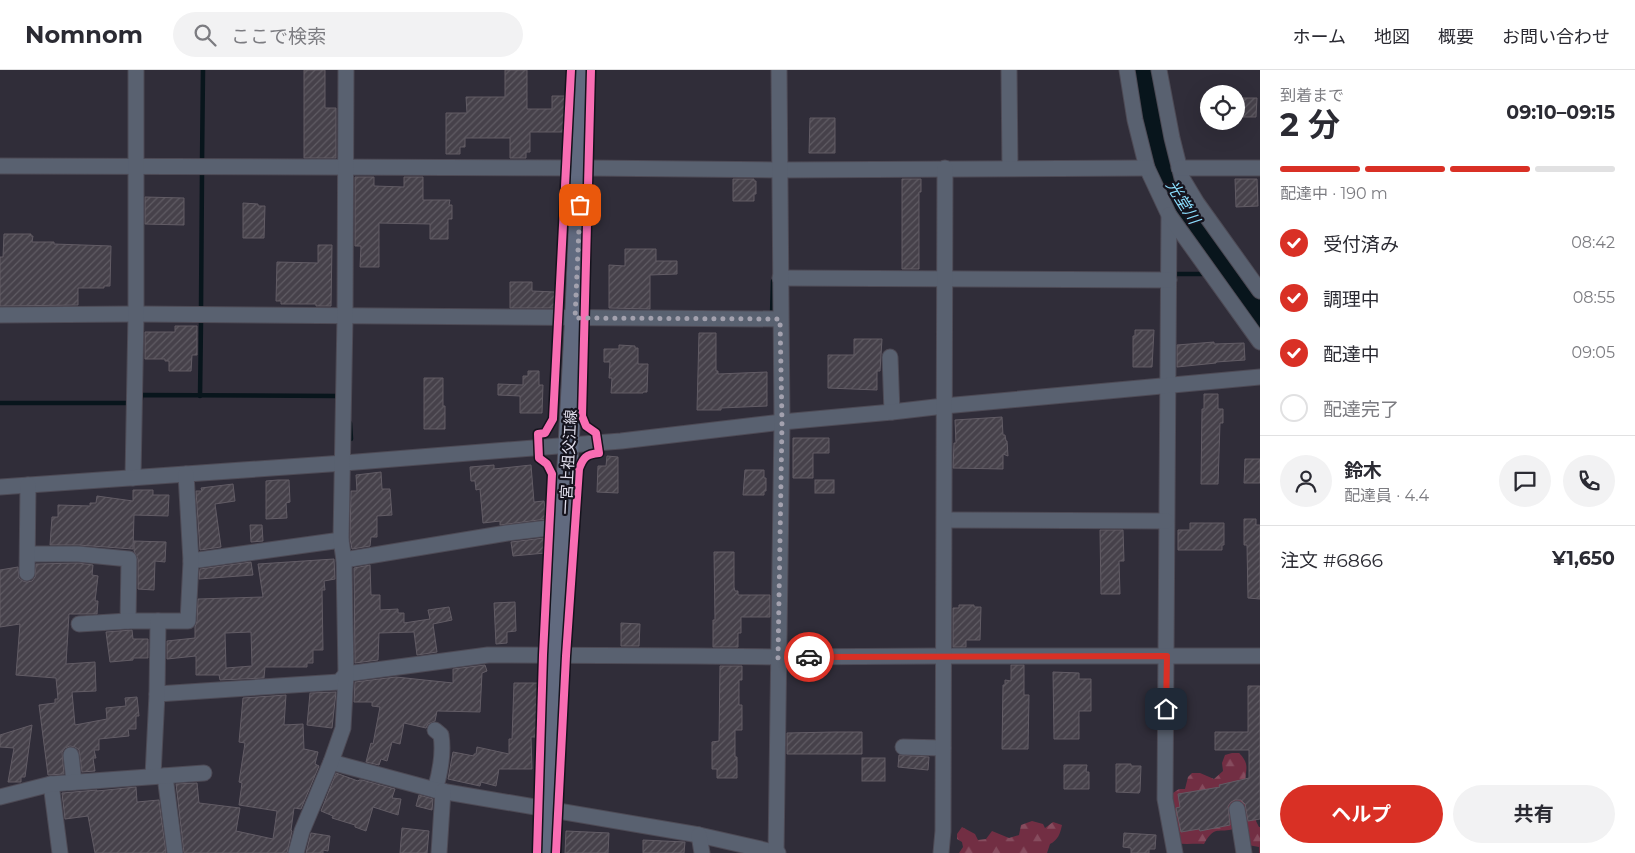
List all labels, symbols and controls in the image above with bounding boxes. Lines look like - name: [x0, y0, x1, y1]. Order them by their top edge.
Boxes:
- search box: [173, 12, 523, 57]
- text: Nomnom: [25, 20, 143, 49]
- icon: search: [191, 21, 219, 49]
- text: ここで検索: [231, 25, 326, 48]
- text: ホーム: [1293, 26, 1346, 48]
- text: 地図: [1374, 26, 1410, 48]
- text: 概要: [1438, 26, 1474, 48]
- text: お問い合わせ: [1502, 26, 1610, 48]
- map controls: [1200, 85, 1245, 130]
- button: locate: [1200, 85, 1245, 130]
- text: 到着まで: [1280, 86, 1344, 105]
- text: 09:10–09:15: [1506, 101, 1615, 124]
- text: 2 分: [1280, 105, 1340, 144]
- water label: 光堂川: [1162, 177, 1205, 229]
- pin: [559, 184, 601, 226]
- text: 配達中 · 190 m: [1280, 184, 1388, 203]
- icon: bag: [566, 191, 594, 219]
- icon: check: [1280, 229, 1308, 257]
- text: 受付済み: [1323, 233, 1399, 256]
- text: 08:42: [1571, 233, 1615, 252]
- icon: check: [1280, 284, 1308, 312]
- text: 調理中: [1323, 288, 1380, 311]
- text: 08:55: [1573, 288, 1615, 307]
- icon: check: [1280, 339, 1308, 367]
- text: 配達中: [1323, 343, 1380, 366]
- text: 09:05: [1572, 343, 1615, 362]
- text: 配達完了: [1323, 398, 1399, 421]
- street label: 一宮上祖父江線: [556, 409, 580, 515]
- button: person: [1280, 455, 1332, 507]
- button: chat: [1499, 455, 1551, 507]
- button: phone: [1563, 455, 1615, 507]
- text: 鈴木: [1344, 459, 1382, 482]
- text: 配達員 · 4.4: [1344, 486, 1429, 505]
- text: ¥1,650: [1552, 547, 1615, 570]
- text: 注文 #6866: [1280, 549, 1383, 572]
- courier: [784, 632, 834, 682]
- icon: car: [795, 643, 823, 671]
- pin: [1145, 688, 1187, 730]
- icon: home: [1152, 695, 1180, 723]
- button: ヘルプ: [1280, 785, 1443, 843]
- button: 共有: [1453, 785, 1615, 843]

